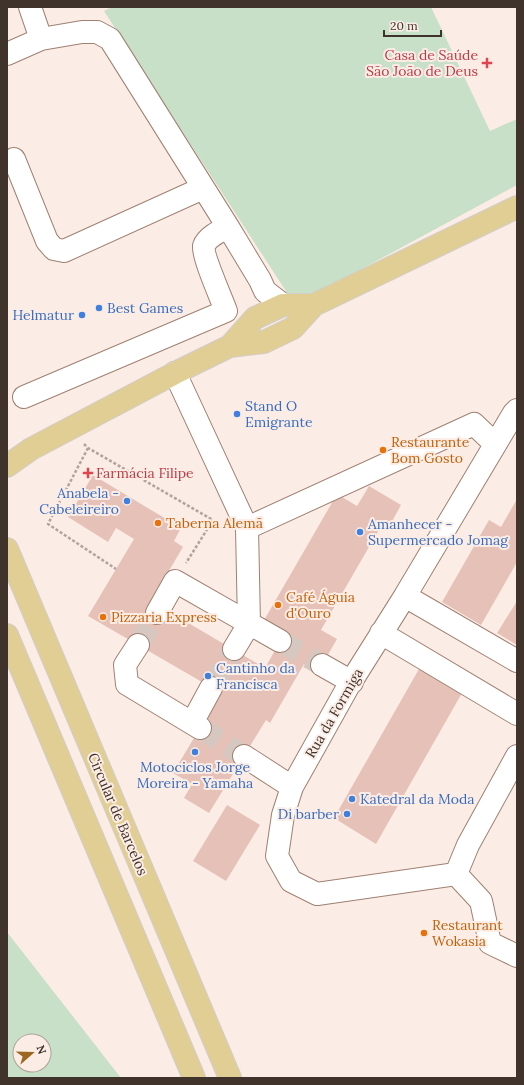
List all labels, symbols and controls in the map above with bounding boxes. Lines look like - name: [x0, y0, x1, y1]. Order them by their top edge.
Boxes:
- scale bar: [384, 12, 441, 38]
- text: 20 m: [390, 18, 418, 33]
- place label: Casa de Saúde São João de Deus: [366, 46, 478, 80]
- marker: Casa de Saúde São João de Deus: [481, 57, 493, 69]
- place label: Best Games: [107, 299, 183, 317]
- marker: Best Games: [94, 303, 104, 313]
- place label: Helmatur: [13, 306, 74, 324]
- marker: Helmatur: [77, 310, 87, 320]
- place label: Stand O Emigrante: [245, 397, 313, 431]
- marker: Stand O Emigrante: [232, 409, 242, 419]
- place label: Restaurante Bom Gosto: [391, 433, 470, 467]
- marker: Restaurante Bom Gosto: [378, 445, 388, 455]
- place label: Farmácia Filipe: [96, 464, 194, 482]
- marker: Farmácia Filipe: [83, 468, 93, 478]
- place label: Anabela - Cabeleireiro: [39, 484, 119, 518]
- marker: Anabela - Cabeleireiro: [122, 496, 132, 506]
- place label: Taberna Alemã: [166, 514, 263, 532]
- place label: Amanhecer - Supermercado Jomag: [367, 515, 508, 549]
- marker: Taberna Alemã: [153, 518, 163, 528]
- marker: Amanhecer - Supermercado Jomag: [355, 527, 365, 537]
- place label: Café Águia d'Ouro: [286, 588, 355, 622]
- marker: Café Águia d'Ouro: [273, 600, 283, 610]
- place label: Pizzaria Express: [111, 608, 217, 626]
- marker: Pizzaria Express: [98, 612, 108, 622]
- place label: Cantinho da Francisca: [216, 659, 295, 693]
- street label: Rua da Formiga: [301, 665, 367, 761]
- marker: Cantinho da Francisca: [203, 671, 213, 681]
- marker: Motociclos Jorge Moreira - Yamaha: [190, 747, 200, 757]
- street label: Circular de Barcelos: [84, 750, 152, 878]
- place label: Motociclos Jorge Moreira - Yamaha: [137, 758, 253, 792]
- place label: Katedral da Moda: [360, 790, 475, 808]
- marker: Katedral da Moda: [347, 794, 357, 804]
- place label: Di barber: [278, 805, 339, 823]
- marker: Di barber: [342, 809, 352, 819]
- place label: Restaurant Wokasia: [432, 916, 503, 950]
- marker: Restaurant Wokasia: [419, 928, 429, 938]
- north arrow: [12, 1033, 52, 1073]
- text: N: [33, 1043, 50, 1056]

